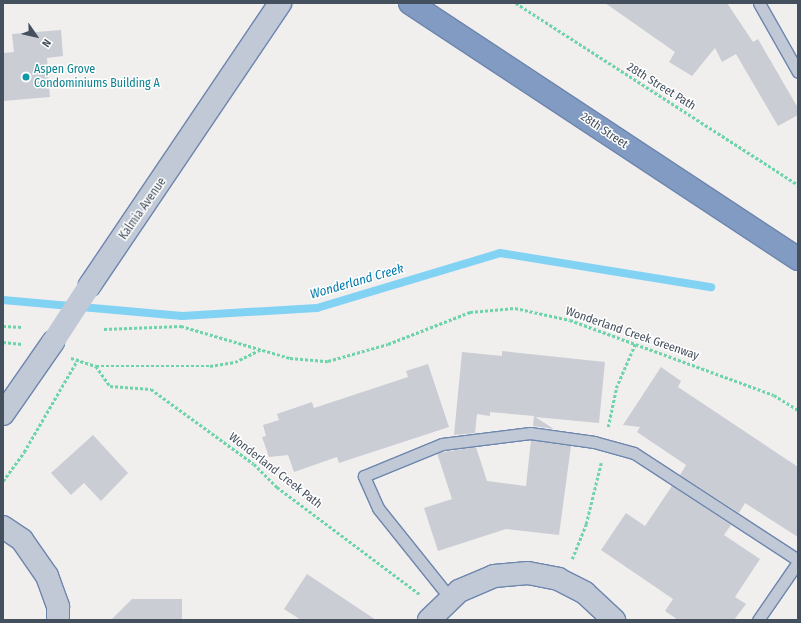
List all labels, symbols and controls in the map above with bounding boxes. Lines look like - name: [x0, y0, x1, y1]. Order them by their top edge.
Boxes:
- north arrow: [16, 16, 56, 56]
- text: N: [39, 37, 54, 49]
- street label: 28th Street Path: [624, 60, 698, 114]
- place label: Aspen Grove Condominiums Building A: [34, 63, 160, 91]
- marker: Aspen Grove Condominiums Building A: [21, 72, 31, 82]
- street label: 28th Street: [578, 110, 630, 152]
- street label: Kalmia Avenue: [116, 175, 170, 243]
- water label: Wonderland Creek: [308, 261, 406, 303]
- street label: Wonderland Creek Greenway: [563, 304, 701, 364]
- street label: Wonderland Creek Path: [225, 430, 325, 512]

